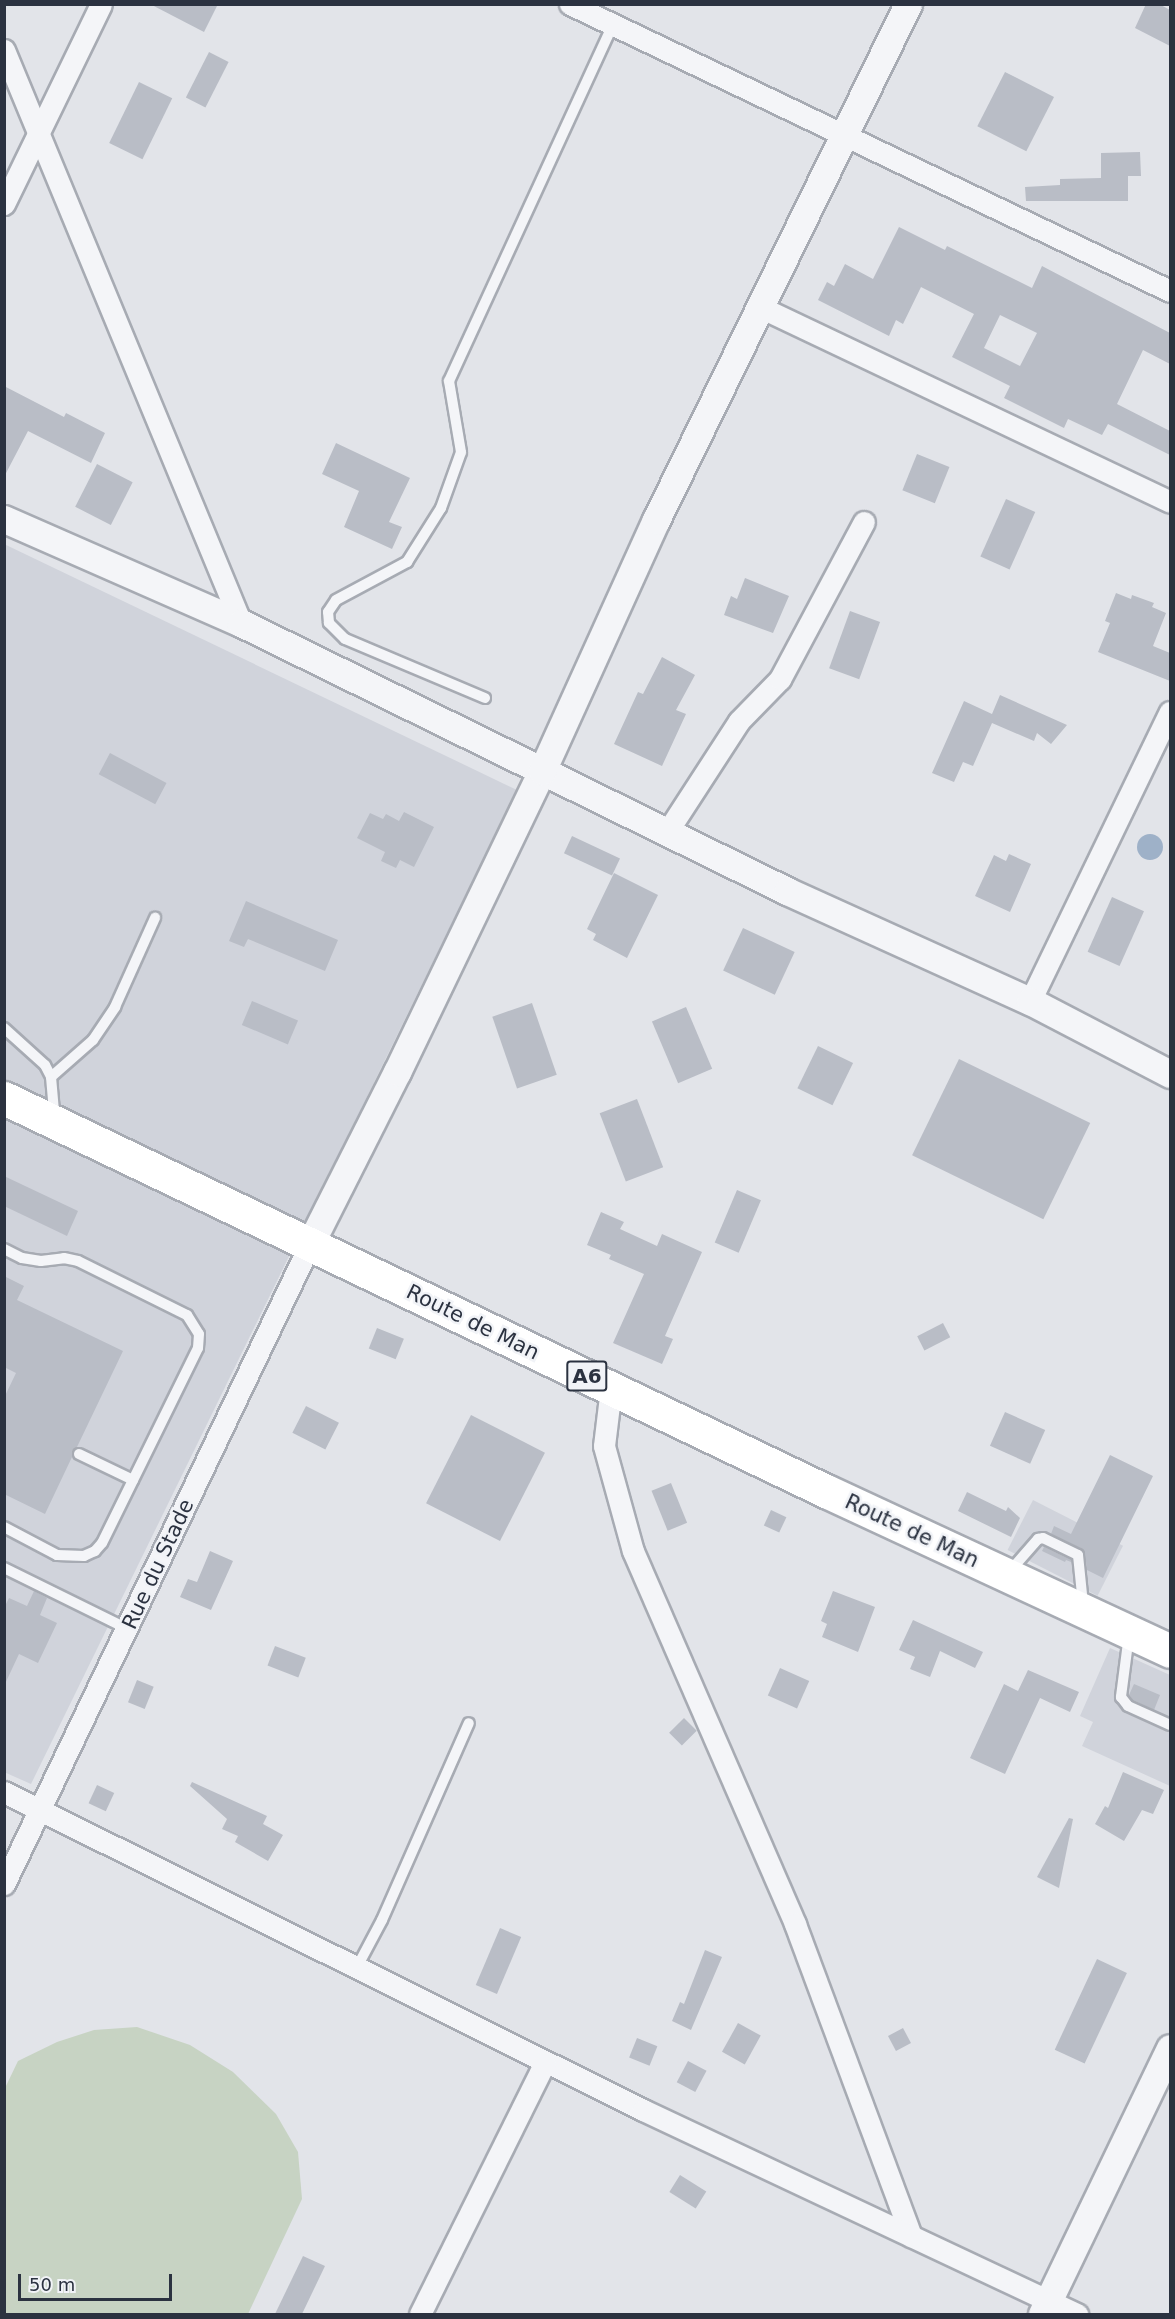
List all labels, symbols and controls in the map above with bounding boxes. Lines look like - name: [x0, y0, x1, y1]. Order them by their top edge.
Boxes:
- street label: Route de Man: [402, 1279, 544, 1365]
- road number: A6: [566, 1359, 608, 1393]
- street label: Route de Man: [841, 1489, 983, 1573]
- street label: Rue du Stade: [117, 1495, 199, 1633]
- scale bar: [21, 2262, 176, 2300]
- text: 50 m: [29, 2274, 75, 2295]

